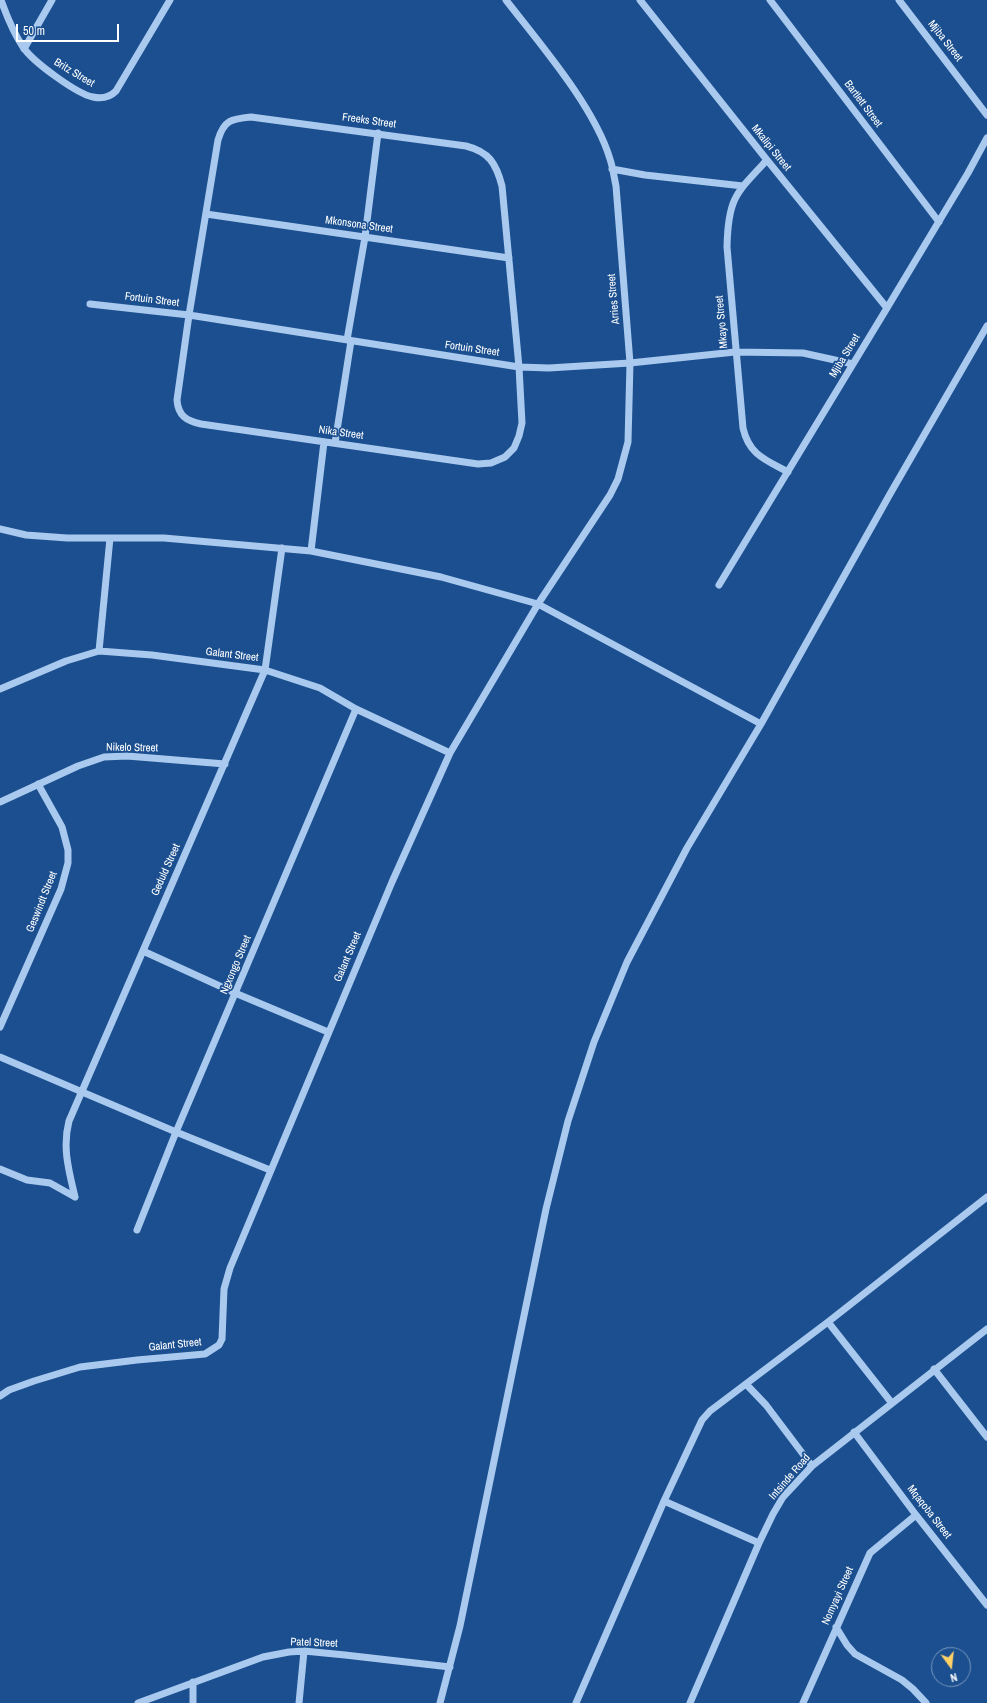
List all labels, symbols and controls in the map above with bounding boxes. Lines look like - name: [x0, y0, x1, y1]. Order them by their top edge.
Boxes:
- scale bar: [18, 16, 121, 42]
- street label: Mjiba Street: [925, 18, 965, 64]
- text: 50 m: [23, 23, 45, 39]
- street label: Britz Street: [51, 56, 97, 90]
- street label: Bartlett Street: [841, 78, 885, 130]
- street label: Freeks Street: [341, 111, 397, 131]
- street label: Mkalipi Street: [748, 122, 794, 174]
- street label: Mkonsona Street: [324, 214, 394, 236]
- street label: Arries Street: [605, 273, 623, 325]
- street label: Fortuin Street: [124, 290, 180, 310]
- street label: Mkayo Street: [713, 295, 731, 349]
- street label: Mjiba Street: [827, 332, 863, 380]
- street label: Fortuin Street: [444, 339, 500, 359]
- street label: Nika Street: [318, 423, 364, 443]
- street label: Galant Street: [205, 645, 259, 665]
- street label: Nikelo Street: [106, 741, 158, 755]
- street label: Geduld Street: [149, 842, 183, 898]
- street label: Geswindt Street: [24, 870, 60, 934]
- street label: Galant Street: [332, 930, 364, 984]
- street label: Ngxongo Street: [218, 934, 254, 996]
- street label: Galant Street: [148, 1336, 202, 1354]
- street label: Intsinde Road: [767, 1451, 813, 1503]
- street label: Mqaqoba Street: [904, 1483, 954, 1541]
- street label: Nomyayi Street: [819, 1565, 857, 1627]
- street label: Patel Street: [290, 1636, 338, 1650]
- north arrow: [931, 1647, 971, 1687]
- text: N: [949, 1670, 959, 1685]

